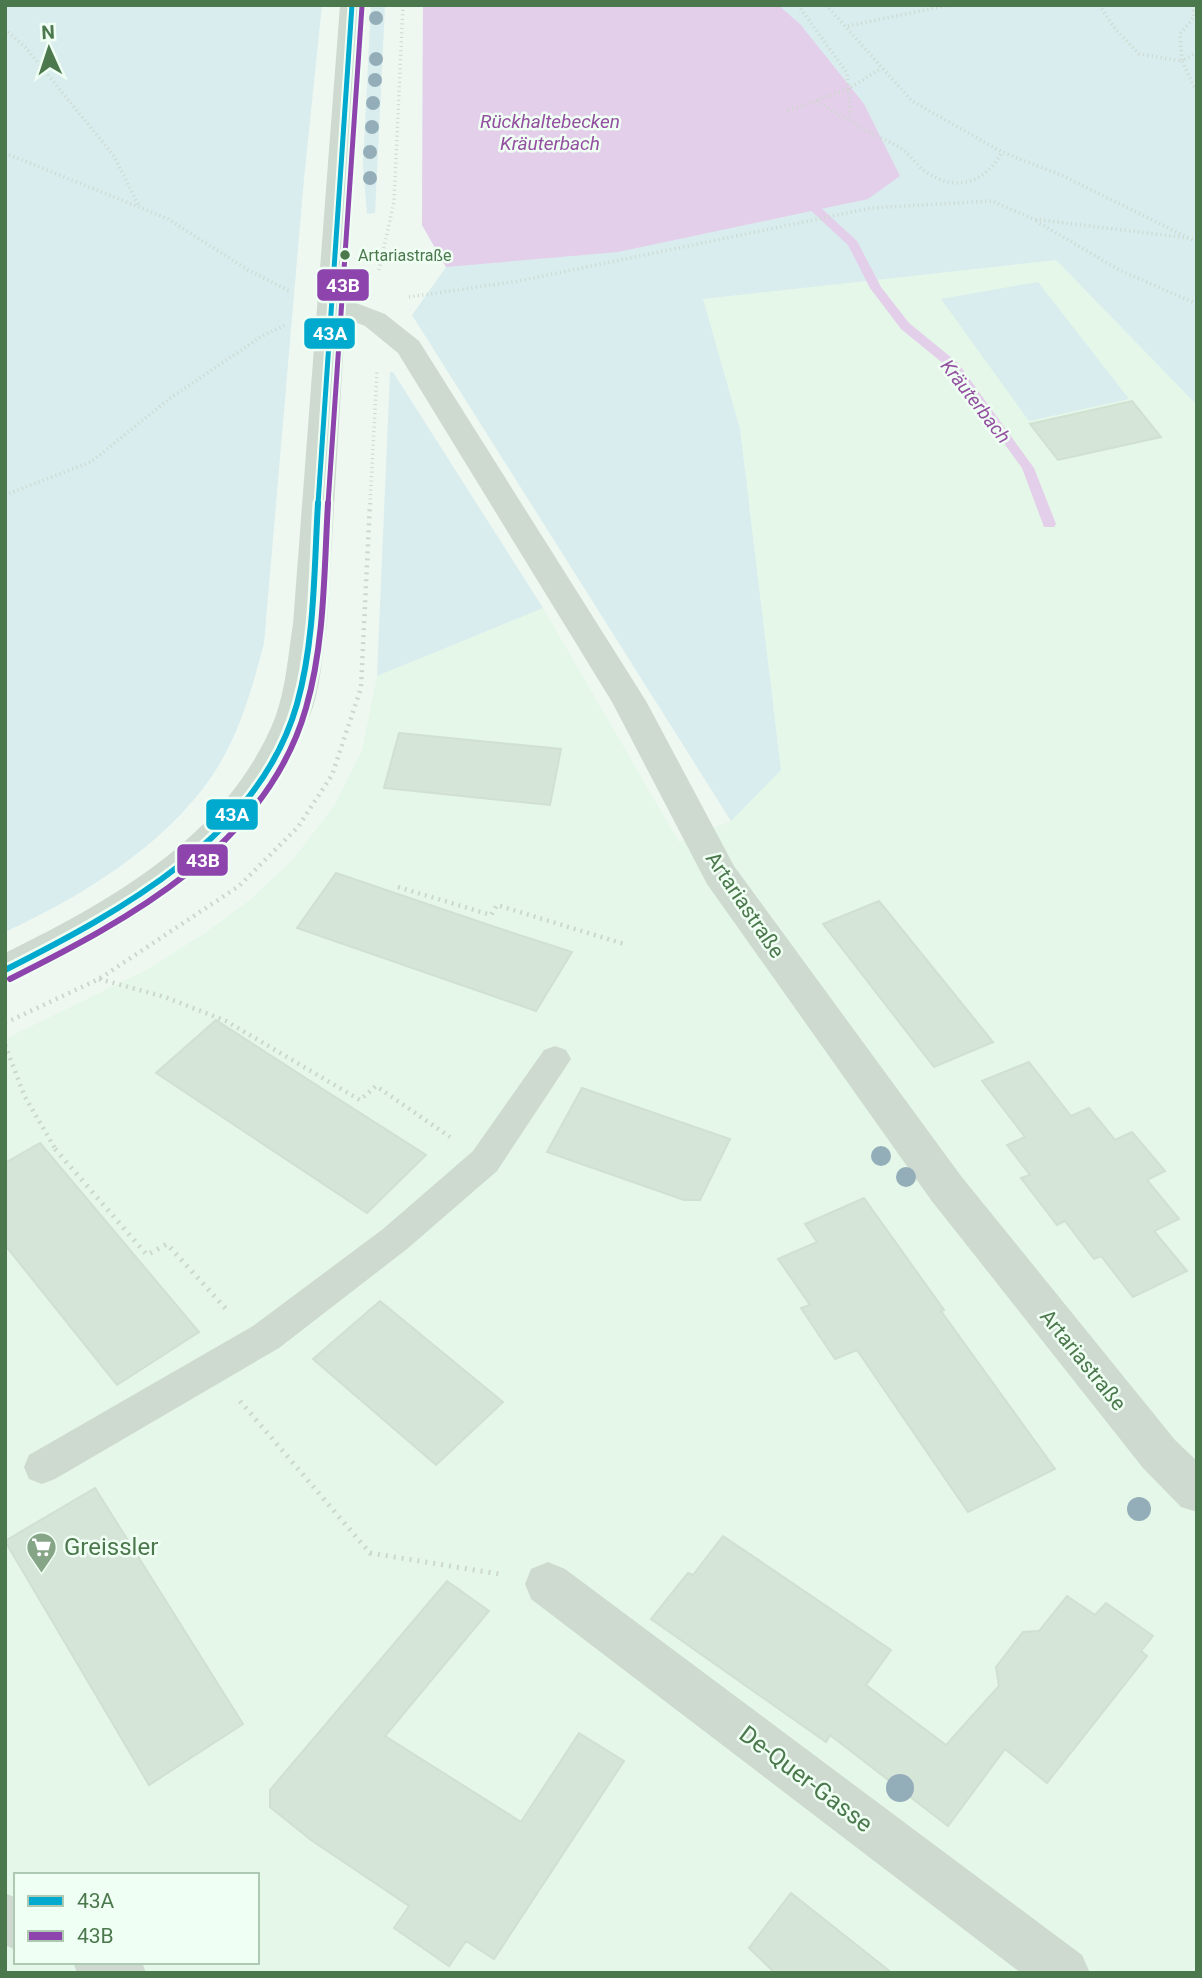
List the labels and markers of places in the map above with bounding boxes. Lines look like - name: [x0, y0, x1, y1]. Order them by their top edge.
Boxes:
- place label: Artariastraße: [358, 246, 452, 265]
- marker: Artariastraße: [338, 248, 352, 262]
- supermarket icon: Greissler: [24, 1530, 58, 1574]
- place label: Greissler: [64, 1533, 158, 1561]

